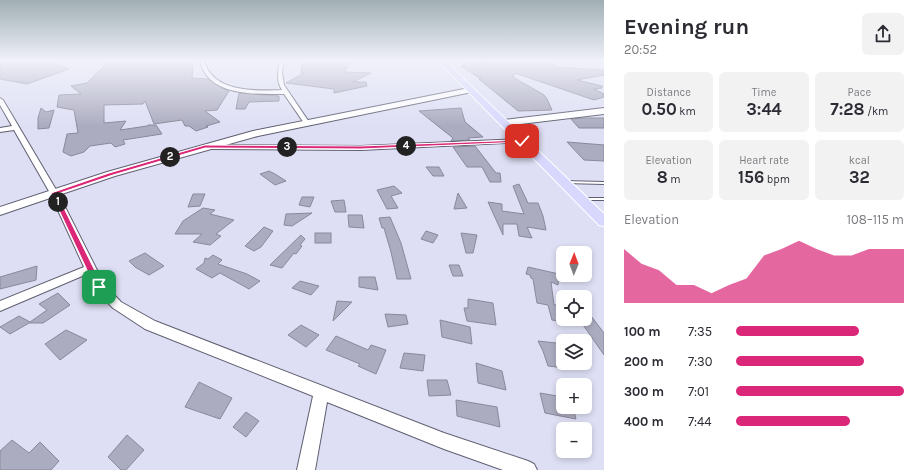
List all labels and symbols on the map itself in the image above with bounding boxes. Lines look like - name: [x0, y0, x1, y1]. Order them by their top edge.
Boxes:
- pin: [505, 124, 539, 158]
- pin: 4: [396, 136, 416, 156]
- pin: 3: [277, 137, 297, 157]
- pin: 2: [160, 147, 180, 167]
- pin: 1: [48, 192, 68, 212]
- north arrow: [556, 246, 592, 282]
- pin: [82, 270, 116, 304]

